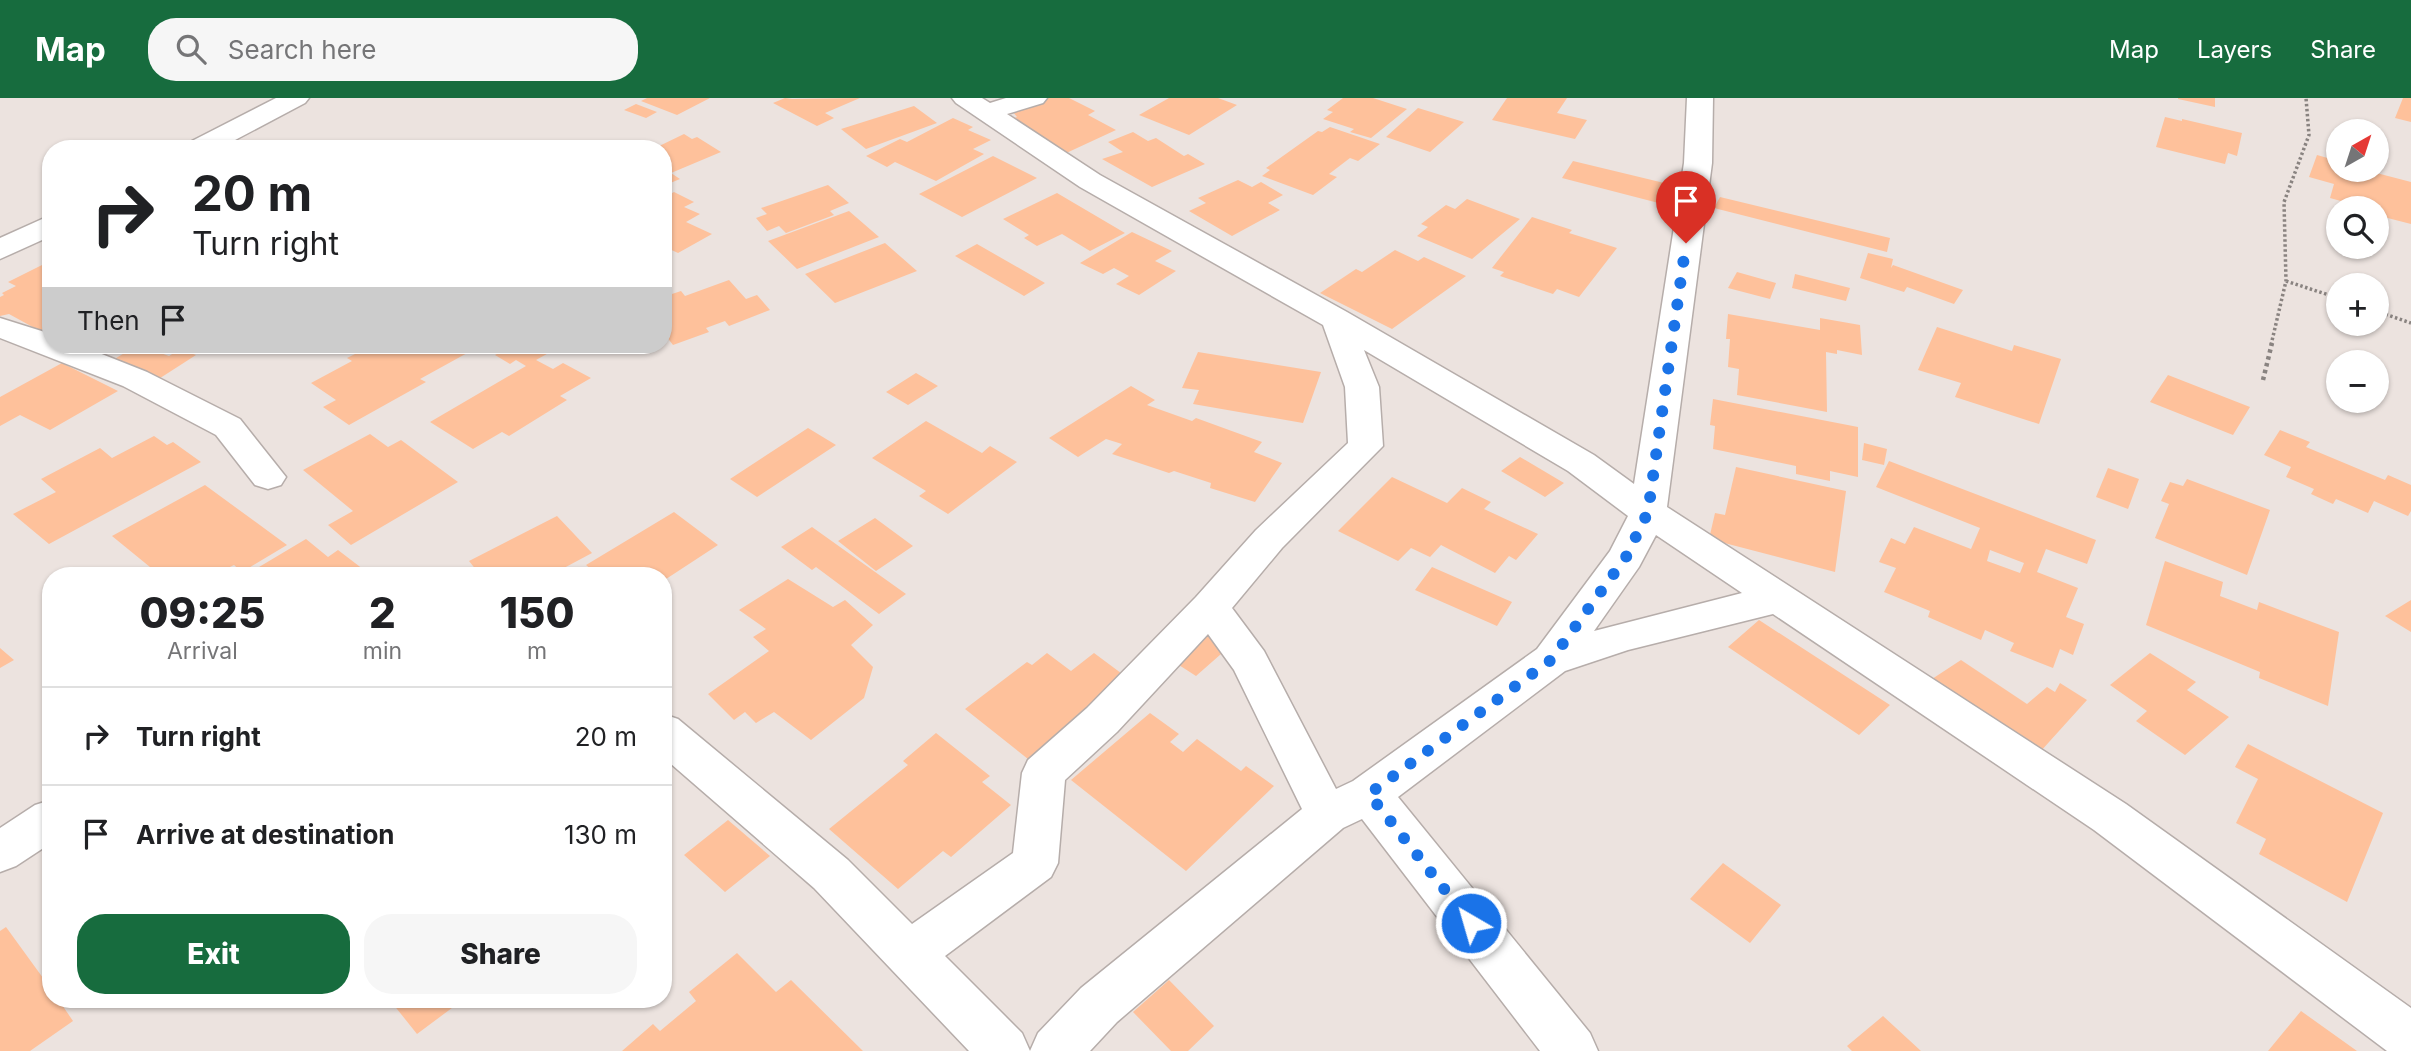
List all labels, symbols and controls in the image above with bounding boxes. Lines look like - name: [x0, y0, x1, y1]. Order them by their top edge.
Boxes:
- search box: [148, 18, 638, 81]
- text: Map: [35, 29, 106, 69]
- icon: search: [172, 30, 210, 68]
- text: Search here: [228, 34, 376, 65]
- text: Map: [2109, 35, 2159, 64]
- text: Layers: [2197, 35, 2272, 64]
- text: Share: [2310, 35, 2376, 64]
- north arrow: [2326, 119, 2389, 182]
- map controls: [2326, 119, 2389, 413]
- text: 20 m: [192, 164, 312, 223]
- icon: right: [77, 168, 168, 259]
- pin: [1656, 171, 1716, 243]
- icon: arrive: [1667, 182, 1705, 220]
- button: search: [2326, 196, 2389, 259]
- text: Turn right: [192, 224, 339, 263]
- button: +: [2326, 273, 2389, 336]
- icon: arrive: [154, 301, 192, 339]
- text: Then: [77, 305, 140, 336]
- button: −: [2326, 350, 2389, 413]
- text: 09:25: [139, 587, 265, 638]
- text: 2: [369, 587, 396, 638]
- text: 150: [500, 587, 575, 638]
- text: Arrival: [167, 637, 238, 665]
- text: min: [363, 637, 402, 665]
- text: m: [527, 637, 547, 665]
- icon: right: [77, 717, 115, 755]
- text: Turn right: [136, 721, 261, 752]
- text: 20 m: [575, 721, 637, 752]
- icon: arrive: [77, 815, 115, 853]
- text: Arrive at destination: [136, 819, 395, 850]
- text: 130 m: [564, 819, 637, 850]
- position arrow: [1434, 886, 1508, 960]
- button: Exit: [77, 914, 350, 994]
- button: Share: [364, 914, 637, 994]

